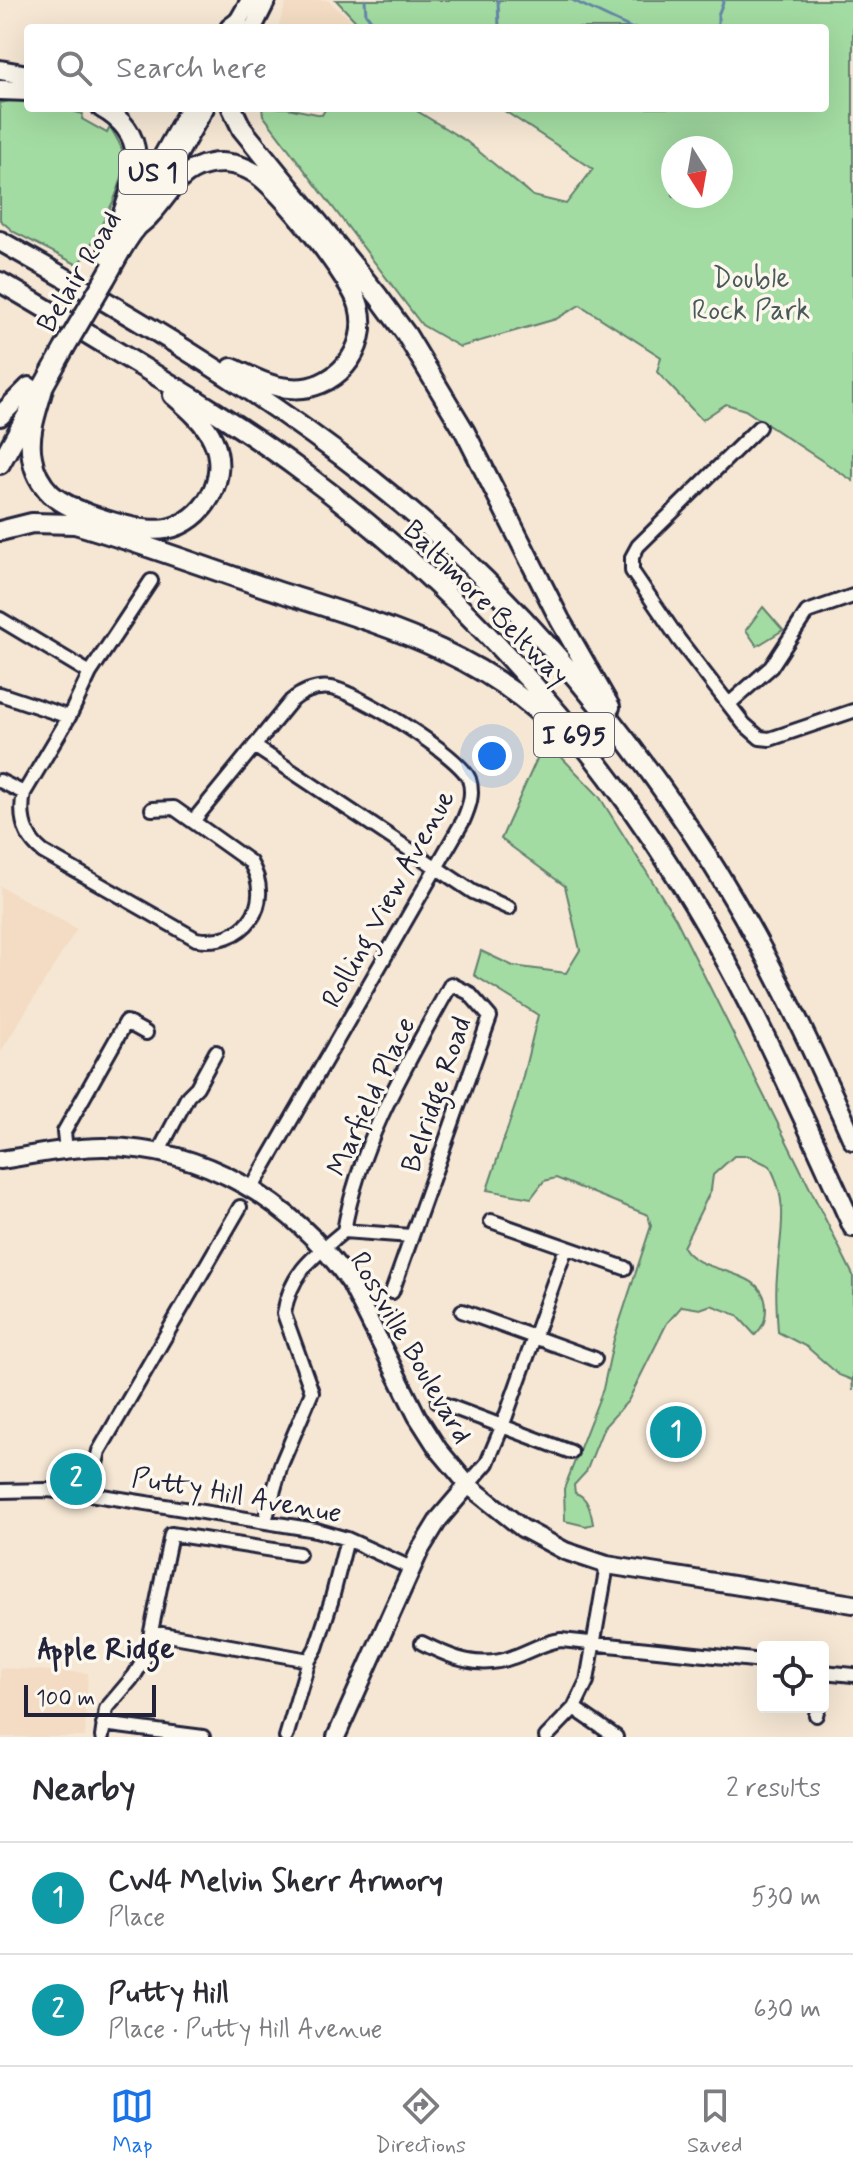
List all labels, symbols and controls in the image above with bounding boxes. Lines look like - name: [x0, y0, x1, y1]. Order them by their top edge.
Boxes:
- search box: [24, 24, 829, 112]
- icon: search: [52, 46, 96, 90]
- text: Search here: [116, 49, 267, 88]
- north arrow: [661, 136, 733, 208]
- road number: US 1: [119, 150, 187, 194]
- street label: Belair Road: [29, 205, 131, 340]
- park label: Double Rock Park: [692, 261, 810, 330]
- street label: Baltimore Beltway: [394, 513, 576, 695]
- road number: I 695: [534, 713, 614, 757]
- your location: [472, 736, 512, 776]
- street label: Rolling View Avenue: [314, 784, 467, 1016]
- street label: Marfield Place: [319, 1011, 425, 1183]
- street label: Belridge Road: [393, 1012, 484, 1179]
- street label: Rossville Boulevard: [340, 1246, 480, 1451]
- pin: 1: [650, 1402, 702, 1462]
- pin: 2: [50, 1449, 102, 1509]
- street label: Putty Hill Avenue: [129, 1460, 344, 1533]
- district label: Apple Ridge: [38, 1630, 174, 1673]
- map controls: [757, 1641, 829, 1713]
- button: locate: [757, 1641, 829, 1713]
- scale bar: [24, 1681, 156, 1717]
- text: 100 m: [36, 1685, 95, 1713]
- text: Nearby: [32, 1767, 136, 1812]
- text: 2 results: [726, 1772, 821, 1806]
- text: CW4 Melvin Sherr Armory: [108, 1862, 443, 1901]
- text: 1: [52, 1881, 64, 1915]
- text: 530 m: [751, 1881, 821, 1915]
- text: Place: [108, 1901, 165, 1935]
- text: Putty Hill: [108, 1974, 229, 2013]
- text: 2: [52, 1993, 64, 2027]
- text: 630 m: [753, 1993, 821, 2027]
- text: Place · Putty Hill Avenue: [108, 2013, 382, 2047]
- tab: Map: [110, 2084, 154, 2160]
- tab: Directions: [375, 2084, 466, 2160]
- tab: Saved: [687, 2084, 742, 2160]

